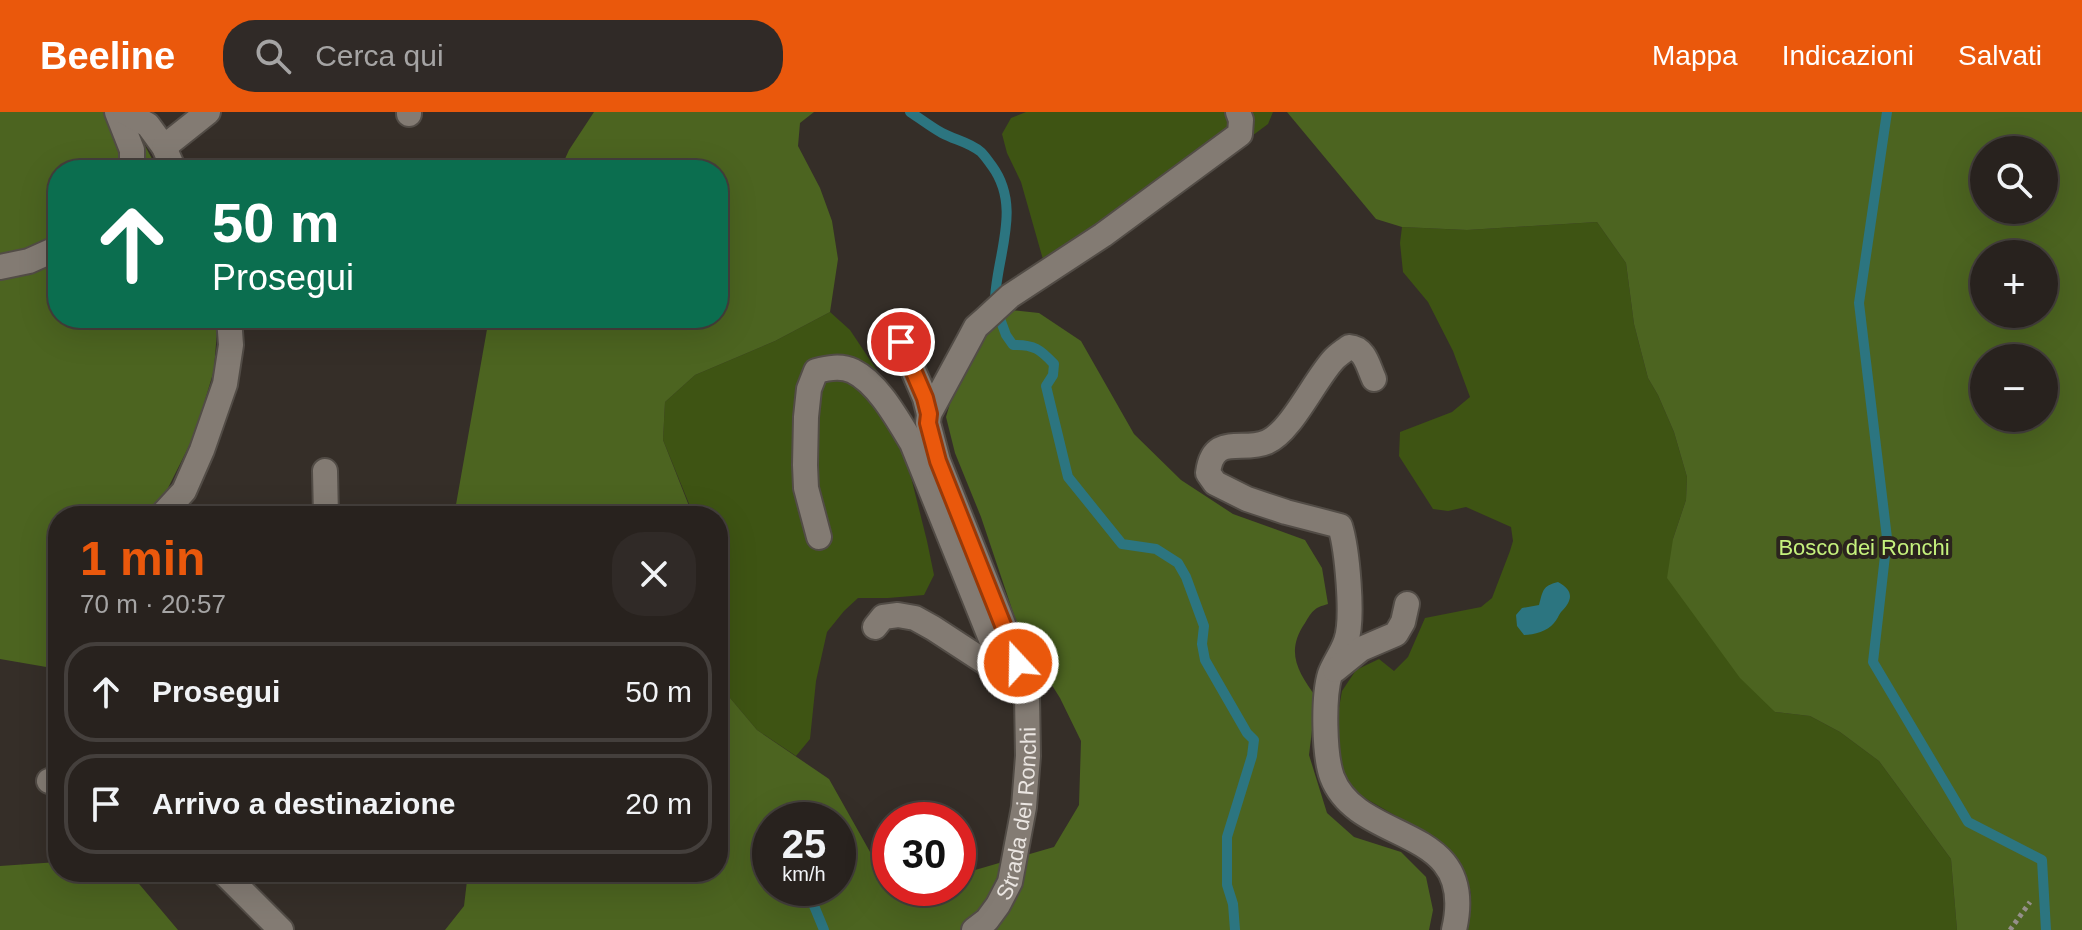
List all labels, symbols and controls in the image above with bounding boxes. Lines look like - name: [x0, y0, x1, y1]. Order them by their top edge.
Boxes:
- search box: [223, 20, 783, 92]
- icon: search: [251, 34, 295, 78]
- text: Beeline: [40, 35, 175, 77]
- text: Cerca qui: [315, 39, 444, 72]
- text: Mappa: [1652, 40, 1738, 71]
- text: Indicazioni: [1782, 40, 1914, 71]
- text: Salvati: [1958, 40, 2042, 71]
- map controls: [1970, 136, 2058, 432]
- button: search: [1970, 136, 2058, 224]
- text: 50 m: [212, 191, 340, 254]
- icon: ahead: [80, 192, 184, 296]
- button: +: [1970, 240, 2058, 328]
- text: Prosegui: [212, 257, 354, 298]
- pin: [867, 308, 935, 376]
- icon: arrive: [879, 320, 923, 364]
- button: −: [1970, 344, 2058, 432]
- text: 1 min: [80, 532, 205, 585]
- button: close: [612, 532, 696, 616]
- park label: Bosco dei Ronchi: [1778, 535, 1950, 560]
- text: 70 m · 20:57: [80, 589, 226, 619]
- position arrow: [976, 621, 1060, 705]
- icon: ahead: [84, 670, 128, 714]
- text: Prosegui: [152, 675, 280, 708]
- text: 50 m: [625, 675, 692, 708]
- street label: Strada dei Ronchi: [991, 727, 1041, 904]
- icon: arrive: [84, 782, 128, 826]
- text: Arrivo a destinazione: [152, 787, 455, 820]
- text: 20 m: [625, 787, 692, 820]
- speed limit sign: 30: [872, 802, 976, 906]
- text: 25: [782, 822, 826, 866]
- text: km/h: [782, 863, 826, 885]

